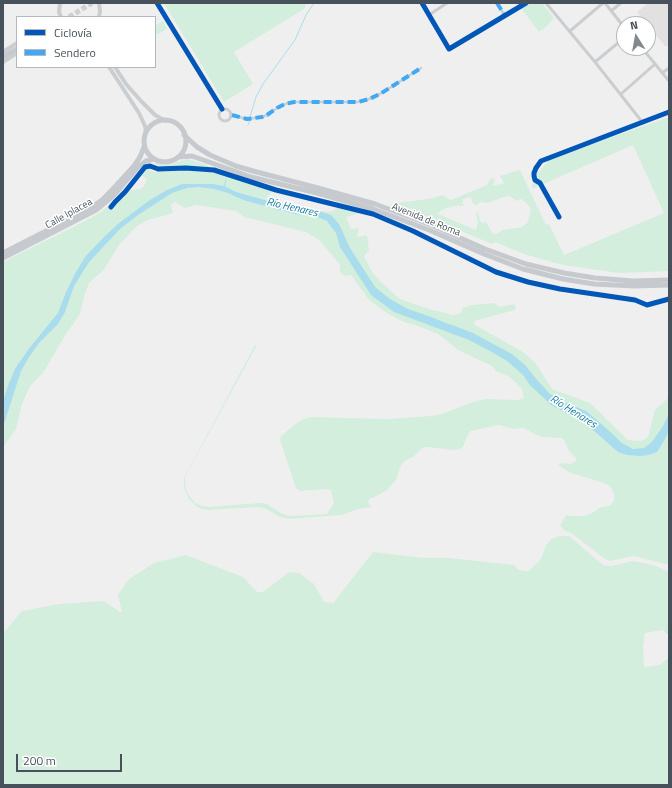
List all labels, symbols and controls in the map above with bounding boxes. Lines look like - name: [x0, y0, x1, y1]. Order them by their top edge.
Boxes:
- legend: [16, 16, 156, 68]
- north arrow: [616, 16, 656, 56]
- text: N: [629, 17, 639, 34]
- text: Ciclovía: [54, 23, 92, 42]
- text: Sendero: [54, 43, 96, 62]
- street label: Calle Iplacea: [43, 196, 95, 232]
- water label: Río Henares: [265, 196, 319, 220]
- street label: Avenida de Roma: [390, 201, 462, 239]
- water label: Río Henares: [547, 393, 599, 431]
- scale bar: [18, 746, 124, 772]
- text: 200 m: [23, 751, 56, 770]

